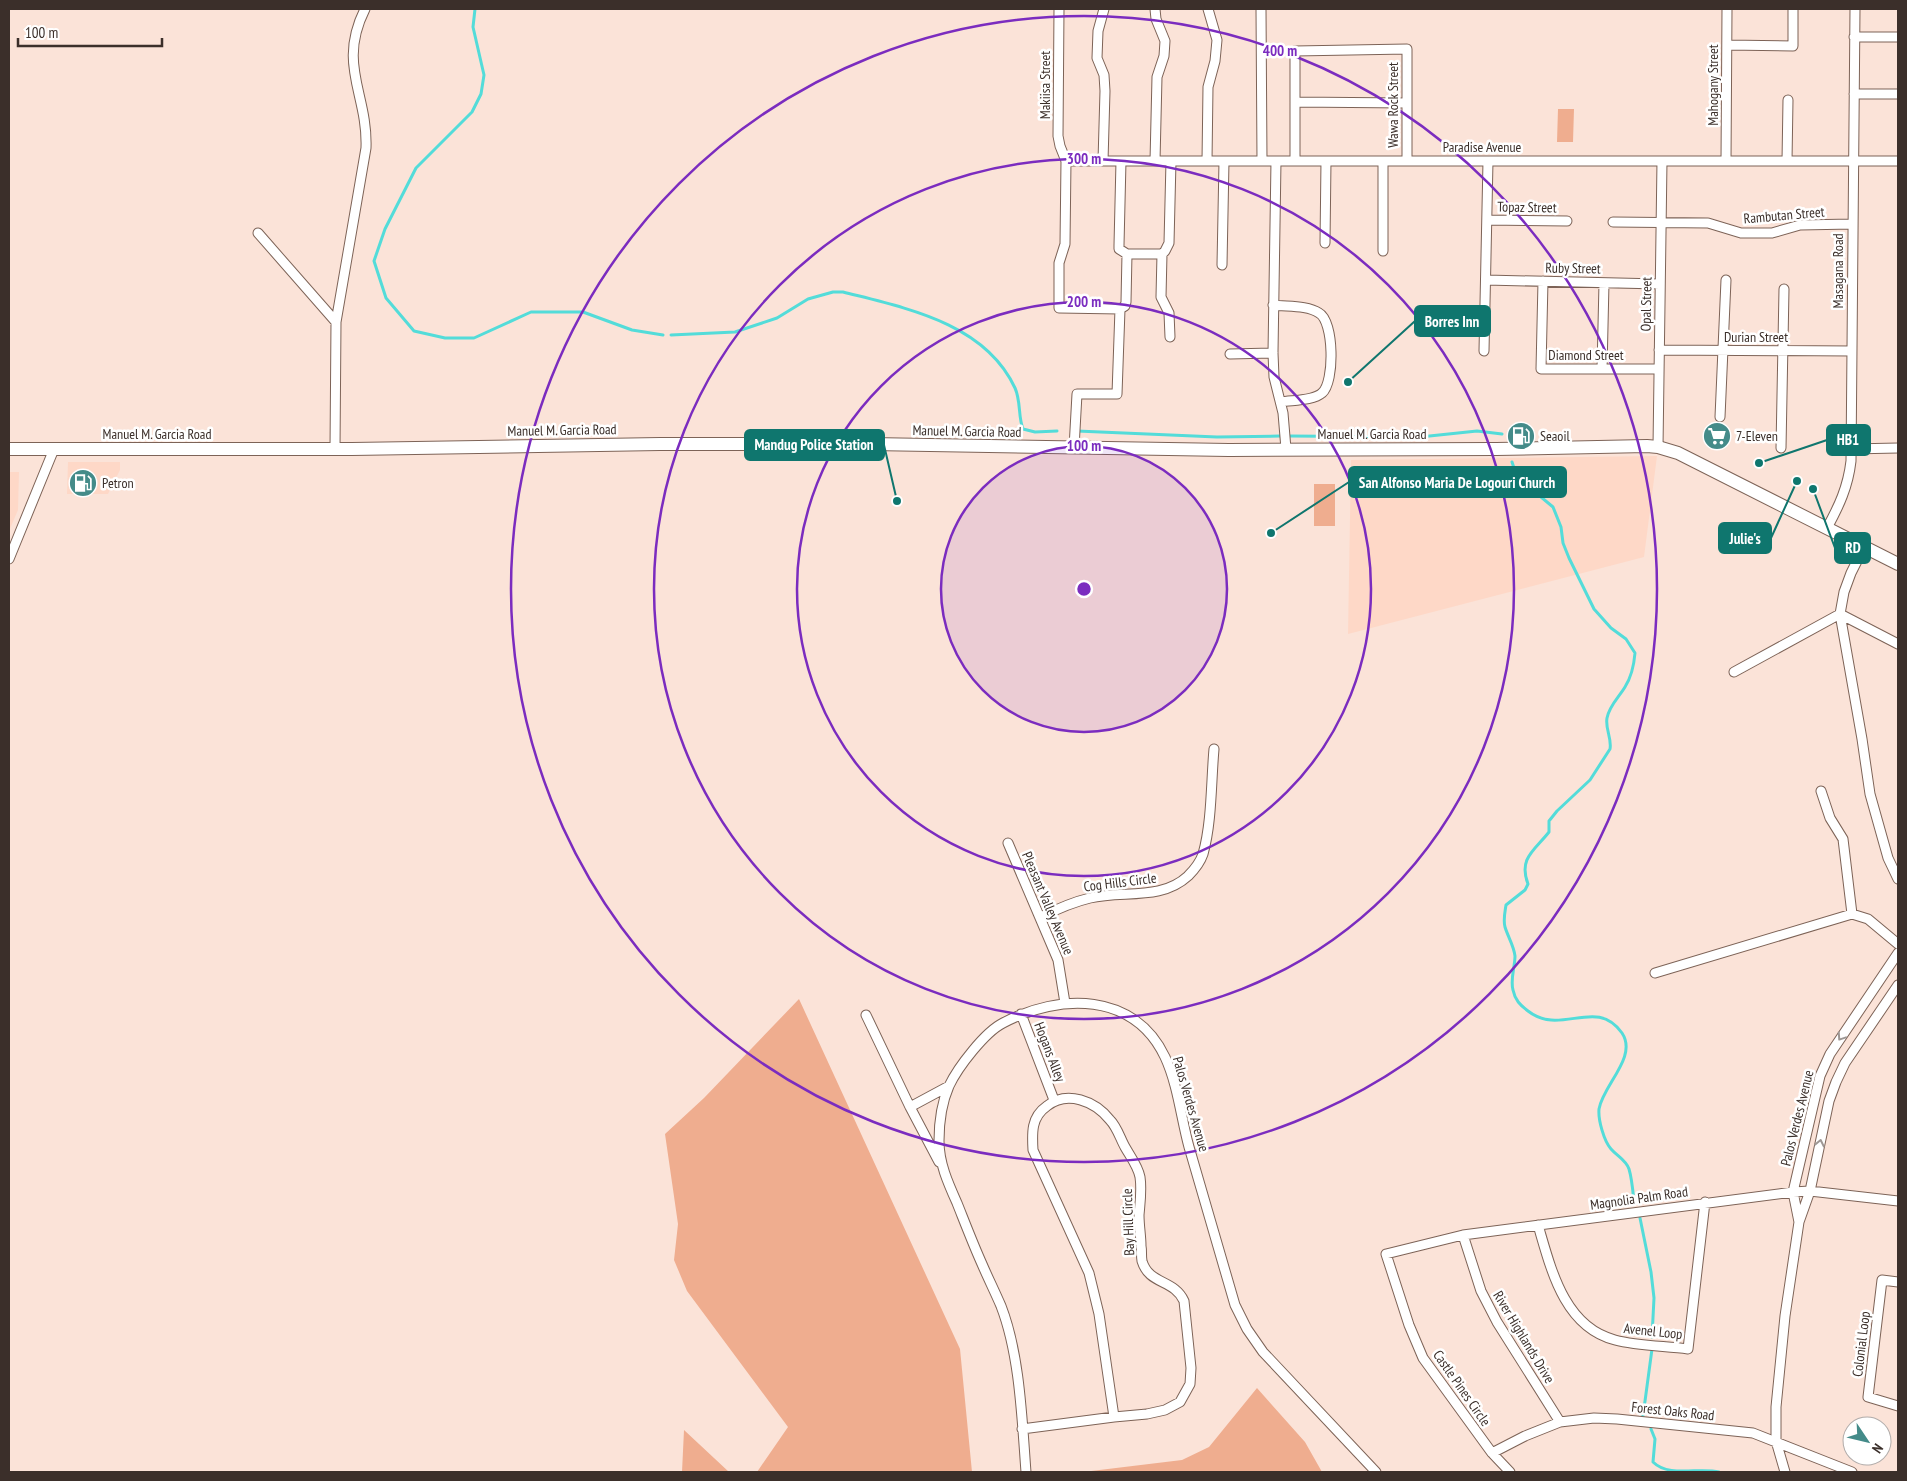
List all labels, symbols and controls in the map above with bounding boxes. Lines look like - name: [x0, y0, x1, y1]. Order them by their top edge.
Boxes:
- scale bar: [18, 15, 161, 47]
- text: 100 m: [25, 23, 58, 42]
- text: 400 m: [1263, 41, 1297, 60]
- street label: Mahogany Street: [1704, 44, 1722, 126]
- street label: Makiisa Street: [1036, 51, 1054, 119]
- street label: Wawa Rock Street: [1384, 62, 1402, 148]
- street label: Paradise Avenue: [1443, 138, 1522, 156]
- text: 300 m: [1067, 149, 1101, 168]
- street label: Topaz Street: [1497, 197, 1557, 217]
- street label: Rambutan Street: [1743, 202, 1825, 228]
- street label: Masagana Road: [1829, 233, 1847, 309]
- street label: Ruby Street: [1545, 259, 1601, 277]
- street label: Opal Street: [1637, 276, 1655, 331]
- text: 200 m: [1067, 292, 1101, 311]
- callout: Borres Inn: [1415, 306, 1490, 336]
- text: Borres Inn: [1425, 312, 1480, 331]
- street label: Durian Street: [1724, 328, 1788, 346]
- street label: Diamond Street: [1548, 346, 1624, 364]
- street label: Manuel M. Garcia Road: [507, 420, 617, 440]
- street label: Manuel M. Garcia Road: [912, 421, 1022, 441]
- fuel station icon: Seaoil: [1506, 421, 1536, 451]
- supermarket icon: 7-Eleven: [1702, 421, 1732, 451]
- street label: Manuel M. Garcia Road: [102, 425, 212, 443]
- street label: Manuel M. Garcia Road: [1317, 425, 1427, 443]
- callout: HB1: [1827, 425, 1870, 455]
- place label: Seaoil: [1540, 427, 1570, 445]
- place label: 7-Eleven: [1736, 427, 1778, 445]
- callout: Mandug Police Station: [745, 430, 884, 460]
- text: HB1: [1837, 430, 1859, 449]
- text: Mandug Police Station: [754, 435, 874, 454]
- text: 100 m: [1067, 436, 1101, 455]
- callout: San Alfonso Maria De Logouri Church: [1349, 467, 1566, 497]
- fuel station icon: Petron: [68, 468, 98, 498]
- text: San Alfonso Maria De Logouri Church: [1359, 473, 1555, 492]
- place label: Petron: [102, 474, 134, 492]
- callout: Julie's: [1719, 523, 1771, 553]
- text: Julie's: [1728, 529, 1761, 548]
- callout: RD: [1835, 533, 1870, 563]
- text: RD: [1845, 538, 1861, 557]
- centre of rings: [1075, 580, 1093, 598]
- street label: Pleasant Valley Avenue: [1018, 849, 1078, 957]
- street label: Cog Hills Circle: [1083, 869, 1158, 895]
- street label: Hogans Alley: [1030, 1020, 1070, 1085]
- one-way arrow: [1838, 1031, 1847, 1040]
- street label: Palos Verdes Avenue: [1169, 1054, 1213, 1154]
- street label: Palos Verdes Avenue: [1776, 1068, 1818, 1168]
- one-way arrow: [1814, 1139, 1825, 1148]
- street label: Magnolia Palm Road: [1589, 1182, 1689, 1214]
- street label: Bay Hill Circle: [1118, 1188, 1138, 1256]
- street label: River Highlands Drive: [1489, 1287, 1559, 1387]
- street label: Colonial Loop: [1848, 1310, 1874, 1378]
- street label: Avenel Loop: [1623, 1319, 1683, 1343]
- street label: Castle Pines Circle: [1429, 1347, 1495, 1430]
- street label: Forest Oaks Road: [1631, 1398, 1715, 1424]
- north arrow: [1842, 1416, 1892, 1466]
- text: N: [1868, 1440, 1887, 1457]

